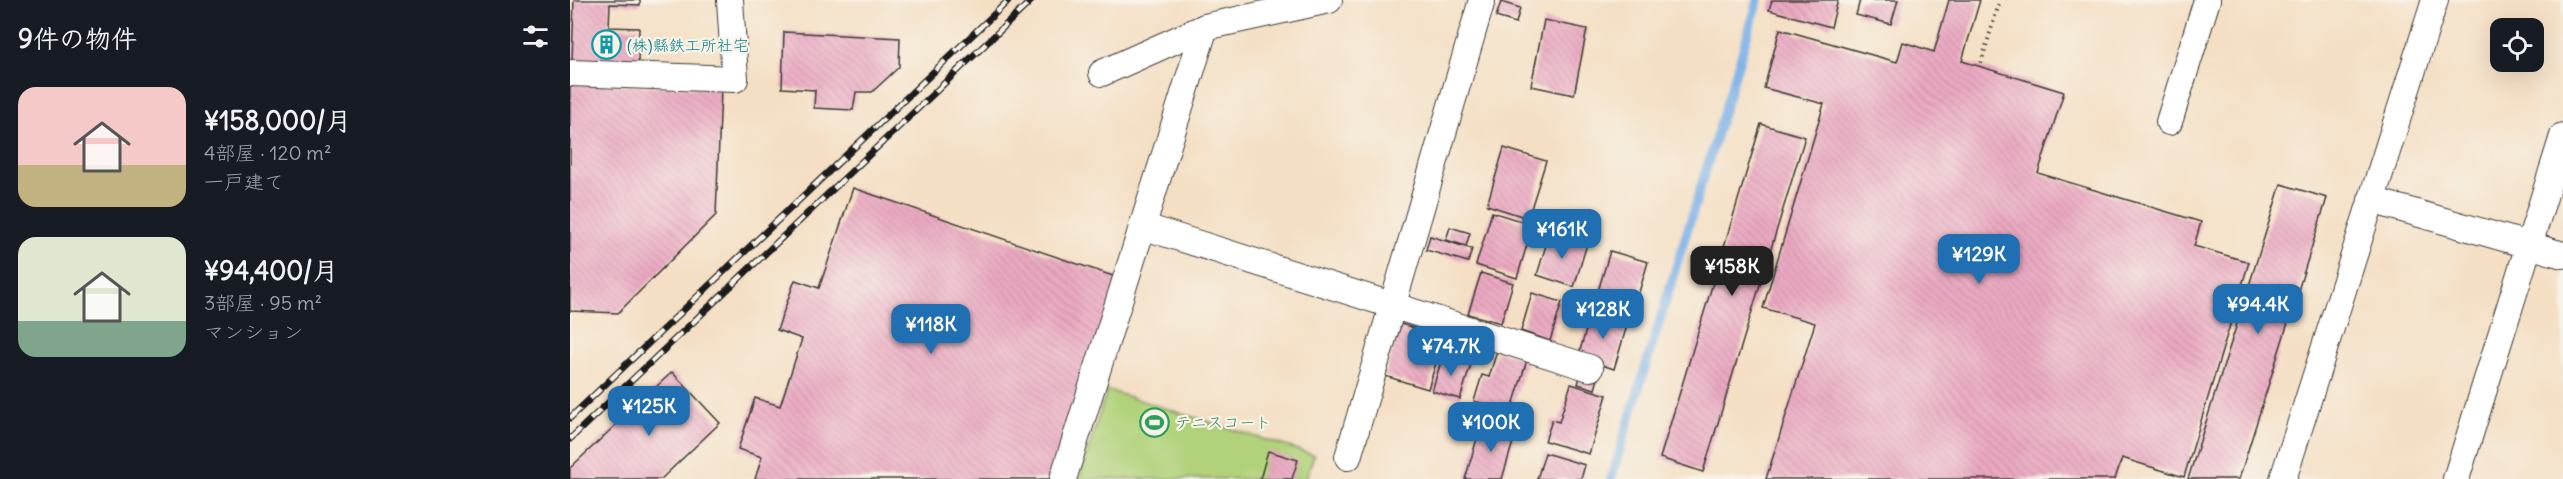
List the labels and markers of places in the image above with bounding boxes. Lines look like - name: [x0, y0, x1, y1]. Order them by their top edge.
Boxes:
- building icon: (株)縣鉄工所社宅: [590, 29, 622, 61]
- place label: (株)縣鉄工所社宅: [627, 35, 749, 55]
- pin: ¥161K: [1520, 209, 1604, 260]
- pin: ¥129K: [1937, 234, 2021, 285]
- pin: ¥158K: [1690, 246, 1774, 297]
- pin: ¥94.4K: [2209, 284, 2307, 335]
- pin: ¥128K: [1561, 289, 1645, 340]
- pin: ¥118K: [889, 304, 973, 355]
- pin: ¥74.7K: [1402, 326, 1500, 377]
- pin: ¥125K: [607, 386, 691, 437]
- pin: ¥100K: [1449, 402, 1533, 453]
- sports icon: テニスコート: [1138, 406, 1170, 438]
- place label: テニスコート: [1175, 412, 1271, 432]

